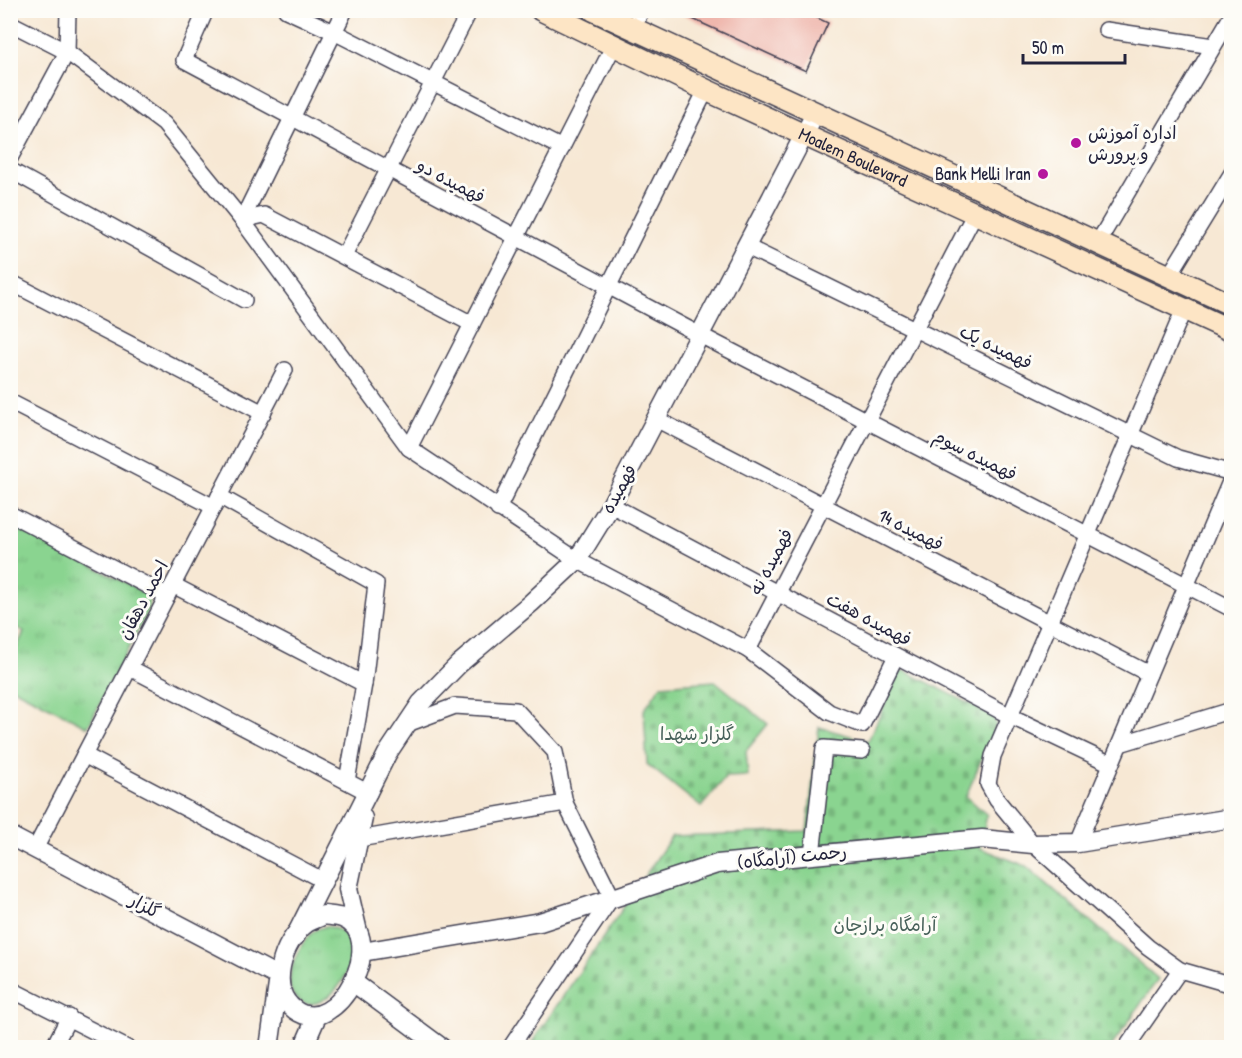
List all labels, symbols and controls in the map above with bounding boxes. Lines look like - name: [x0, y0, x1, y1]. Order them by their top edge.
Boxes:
- scale bar: [1023, 27, 1125, 65]
- text: 50 m: [1032, 35, 1064, 60]
- place label: اداره آموزش و پرورش: [1088, 120, 1177, 166]
- street label: Moalem Boulevard: [795, 121, 912, 193]
- marker: اداره آموزش و پرورش: [1069, 136, 1083, 150]
- street label: فهمیده دو: [411, 151, 490, 209]
- place label: Bank Melli Iran: [935, 161, 1031, 186]
- marker: Bank Melli Iran: [1036, 167, 1050, 181]
- street label: فهمیده یک: [956, 318, 1037, 375]
- street label: فهمیده سوم: [928, 423, 1021, 488]
- street label: فهمیده: [595, 460, 642, 518]
- street label: فهمیده 14: [874, 502, 948, 557]
- street label: فهمیده نه: [743, 524, 799, 599]
- street label: احمد دهقان: [111, 556, 174, 644]
- street label: فهمیده هفت: [822, 586, 916, 651]
- park label: گلزار شهدا: [660, 721, 734, 746]
- street label: رحمت (آرامگاه): [736, 838, 848, 875]
- street label: گلزار: [123, 886, 166, 924]
- park label: آرامگاه برازجان: [834, 912, 938, 937]

